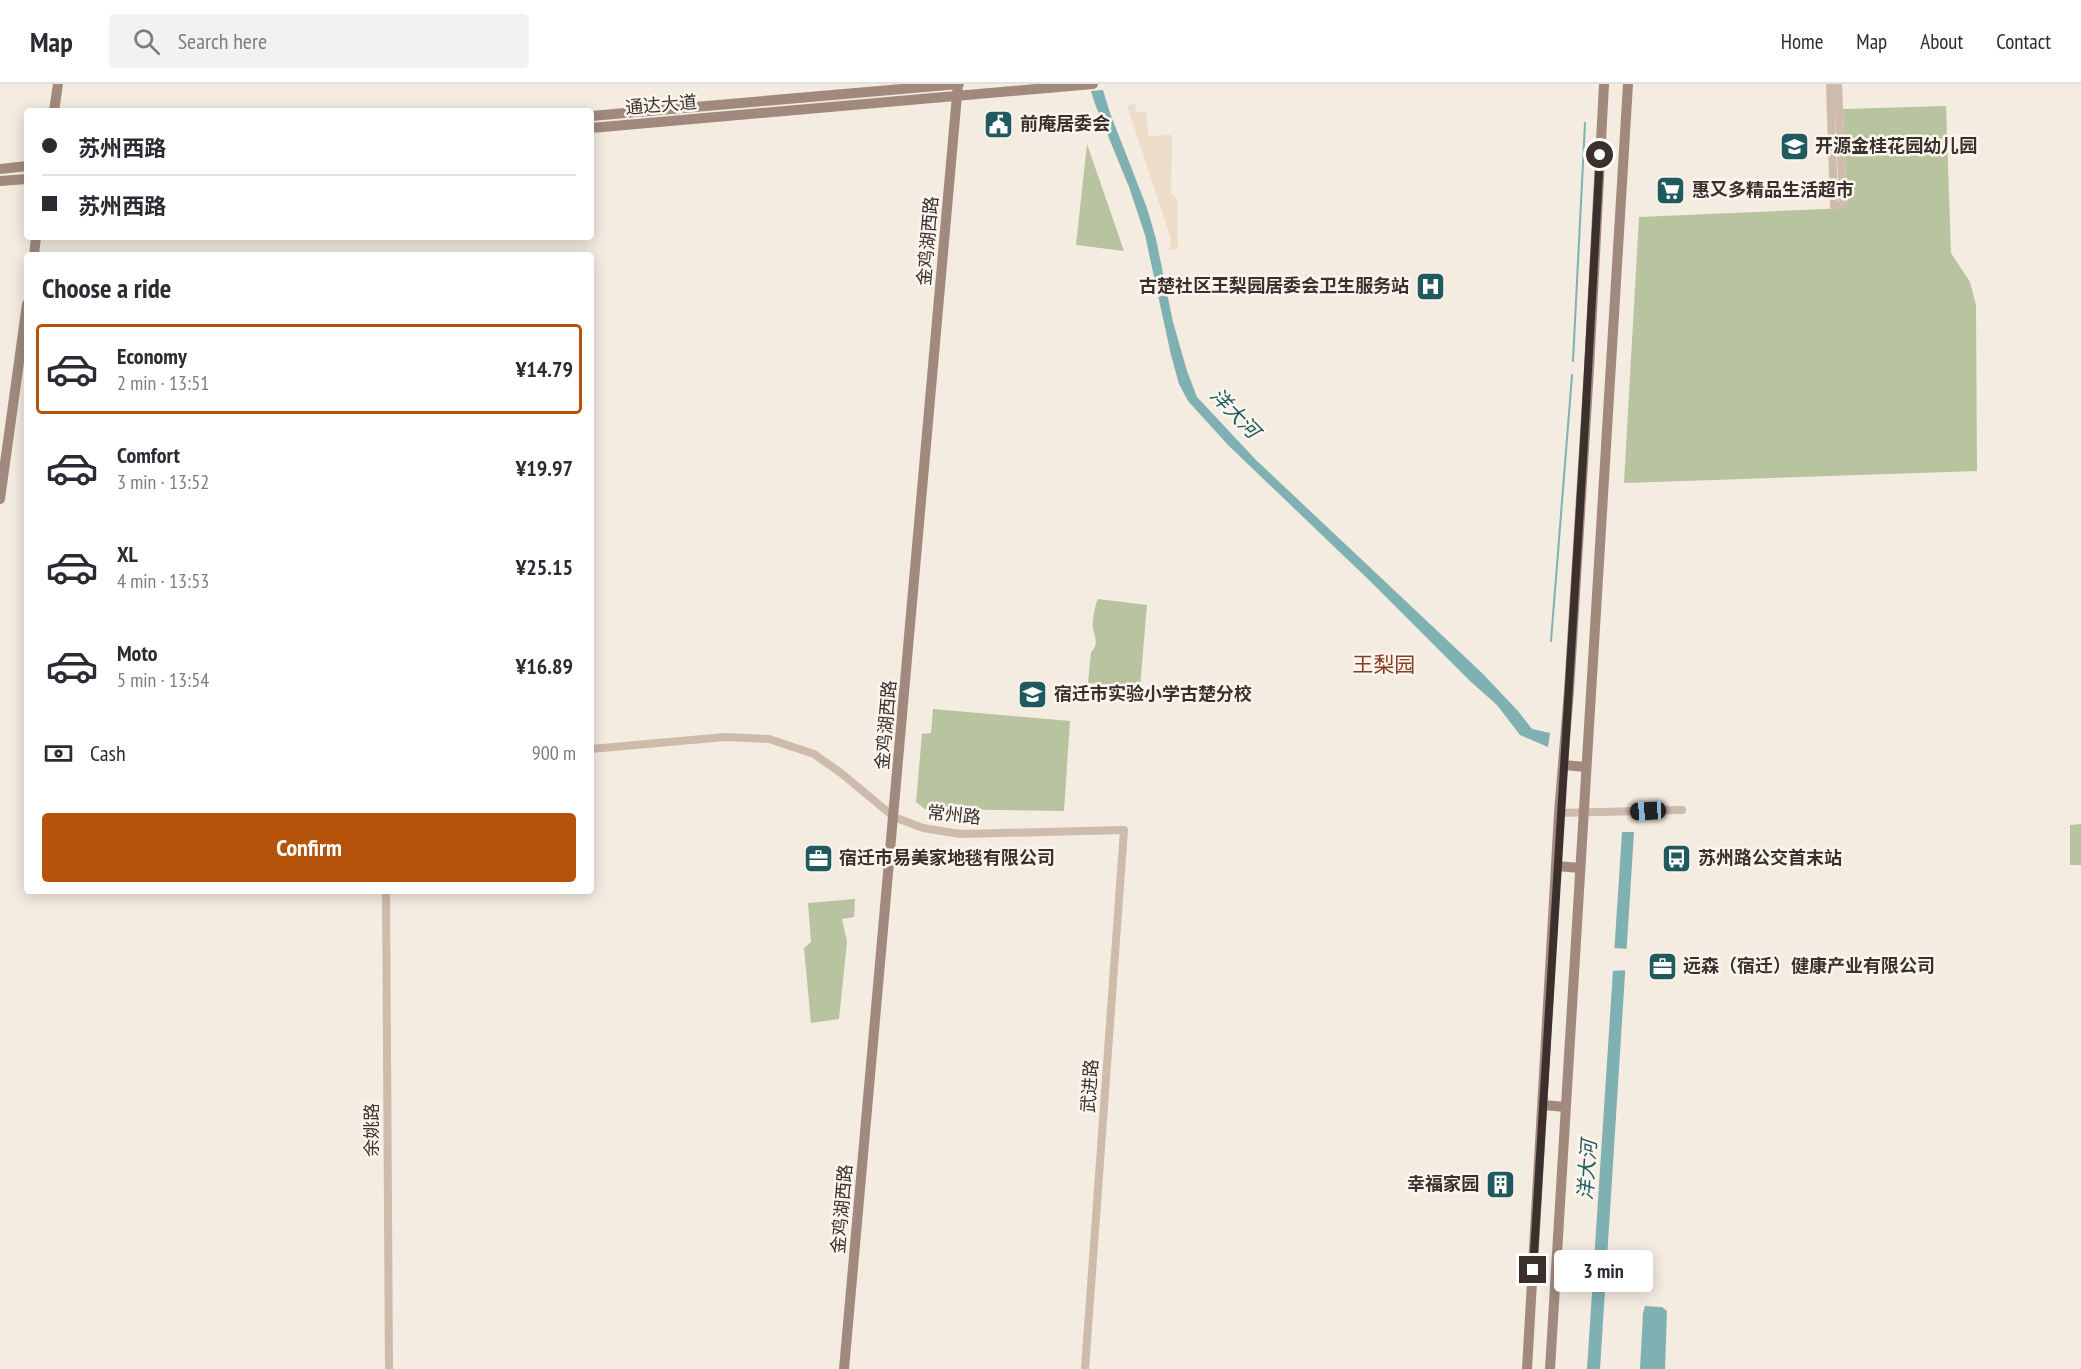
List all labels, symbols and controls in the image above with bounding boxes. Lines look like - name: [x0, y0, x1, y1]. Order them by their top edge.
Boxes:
- search box: [109, 14, 529, 68]
- text: Map: [30, 23, 73, 60]
- icon: search: [130, 25, 163, 58]
- text: Search here: [178, 27, 267, 55]
- text: Home: [1781, 28, 1823, 55]
- text: Map: [1856, 28, 1887, 55]
- text: About: [1920, 28, 1963, 55]
- text: Contact: [1996, 28, 2051, 55]
- street label: 通达大道: [624, 90, 698, 119]
- public building icon: 前庵居委会: [983, 108, 1015, 140]
- place label: 前庵居委会: [1020, 112, 1110, 135]
- school or university icon: 开源金桂花园幼儿园: [1778, 130, 1810, 162]
- text: 苏州西路: [78, 134, 166, 162]
- place label: 开源金桂花园幼儿园: [1815, 134, 1977, 157]
- route start: [1586, 141, 1613, 168]
- supermarket icon: 惠又多精品生活超市: [1655, 174, 1687, 206]
- place label: 惠又多精品生活超市: [1692, 178, 1854, 201]
- text: 苏州西路: [78, 192, 166, 220]
- street label: 金鸡湖西路: [912, 195, 943, 287]
- hospital icon: 古楚社区王梨园居委会卫生服务站: [1414, 270, 1446, 302]
- text: Choose a ride: [42, 271, 171, 305]
- place label: 古楚社区王梨园居委会卫生服务站: [1139, 274, 1409, 297]
- icon: car: [45, 342, 99, 396]
- text: Economy: [117, 342, 187, 370]
- text: ¥14.79: [516, 355, 573, 383]
- text: 2 min · 13:51: [117, 370, 209, 396]
- water label: 洋大河: [1205, 382, 1268, 446]
- icon: car: [45, 441, 99, 495]
- text: Comfort: [117, 441, 180, 469]
- text: ¥19.97: [516, 454, 573, 482]
- text: 3 min · 13:52: [117, 469, 209, 495]
- icon: car: [45, 540, 99, 594]
- text: XL: [117, 540, 138, 568]
- text: ¥25.15: [516, 553, 573, 581]
- text: 4 min · 13:53: [117, 568, 209, 594]
- icon: car: [45, 639, 99, 693]
- text: Moto: [117, 639, 158, 667]
- district label: 王梨园: [1353, 651, 1416, 678]
- text: ¥16.89: [516, 652, 573, 680]
- text: 5 min · 13:54: [117, 667, 209, 693]
- school or university icon: 宿迁市实验小学古楚分校: [1017, 678, 1049, 710]
- street label: 金鸡湖西路: [870, 679, 901, 771]
- place label: 宿迁市实验小学古楚分校: [1054, 682, 1252, 705]
- icon: cash: [42, 737, 75, 770]
- text: Cash: [90, 739, 126, 767]
- text: 900 m: [532, 740, 576, 766]
- street label: 常州路: [926, 800, 982, 829]
- car: [1630, 801, 1666, 821]
- button: Confirm: [42, 813, 576, 882]
- office icon: 宿迁市易美家地毯有限公司: [802, 842, 834, 874]
- bus stop icon: 苏州路公交首末站: [1661, 842, 1693, 874]
- place label: 宿迁市易美家地毯有限公司: [839, 846, 1055, 869]
- place label: 苏州路公交首末站: [1698, 846, 1842, 869]
- office icon: 远森（宿迁）健康产业有限公司: [1646, 950, 1678, 982]
- place label: 远森（宿迁）健康产业有限公司: [1683, 954, 1935, 977]
- street label: 武进路: [1076, 1058, 1103, 1114]
- street label: 余姚路: [360, 1103, 383, 1157]
- water label: 洋大河: [1572, 1135, 1602, 1201]
- street label: 金鸡湖西路: [826, 1163, 857, 1255]
- building icon: 幸福家园: [1484, 1168, 1516, 1200]
- place label: 幸福家园: [1407, 1172, 1479, 1195]
- callout: 3 min: [1554, 1249, 1653, 1291]
- route end: [1519, 1256, 1546, 1283]
- text: 3 min: [1583, 1258, 1624, 1284]

